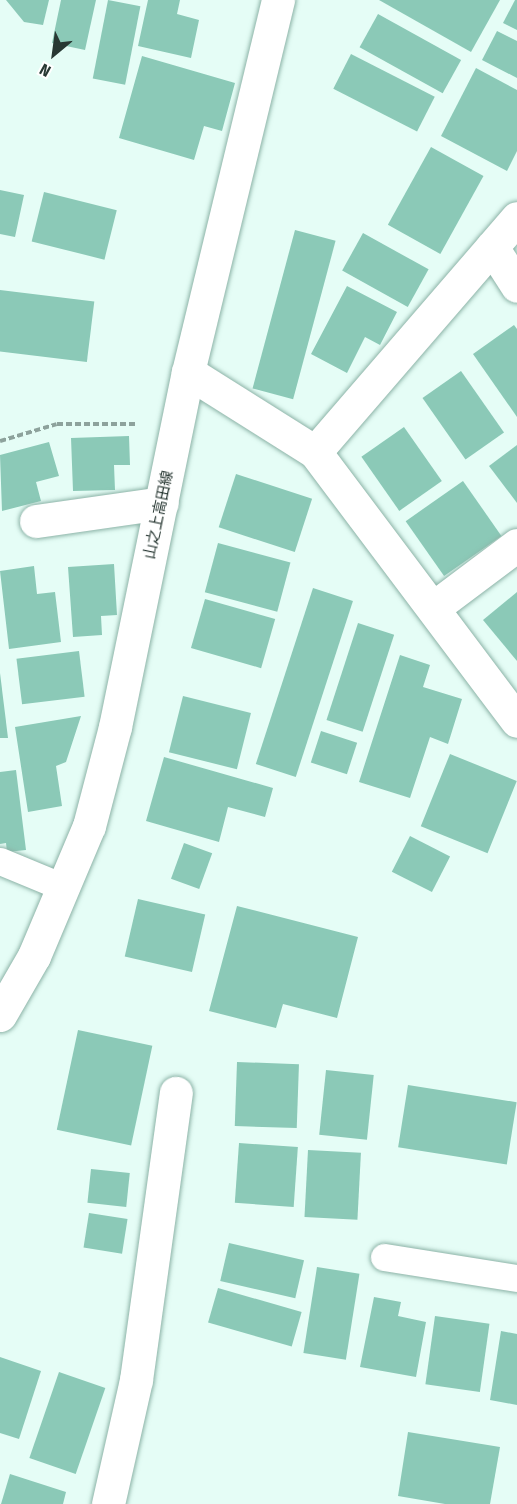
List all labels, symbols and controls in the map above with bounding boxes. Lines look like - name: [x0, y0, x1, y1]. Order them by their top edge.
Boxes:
- north arrow: [24, 24, 84, 84]
- text: N: [36, 60, 54, 81]
- street label: 山之上高田線: [141, 469, 177, 561]

